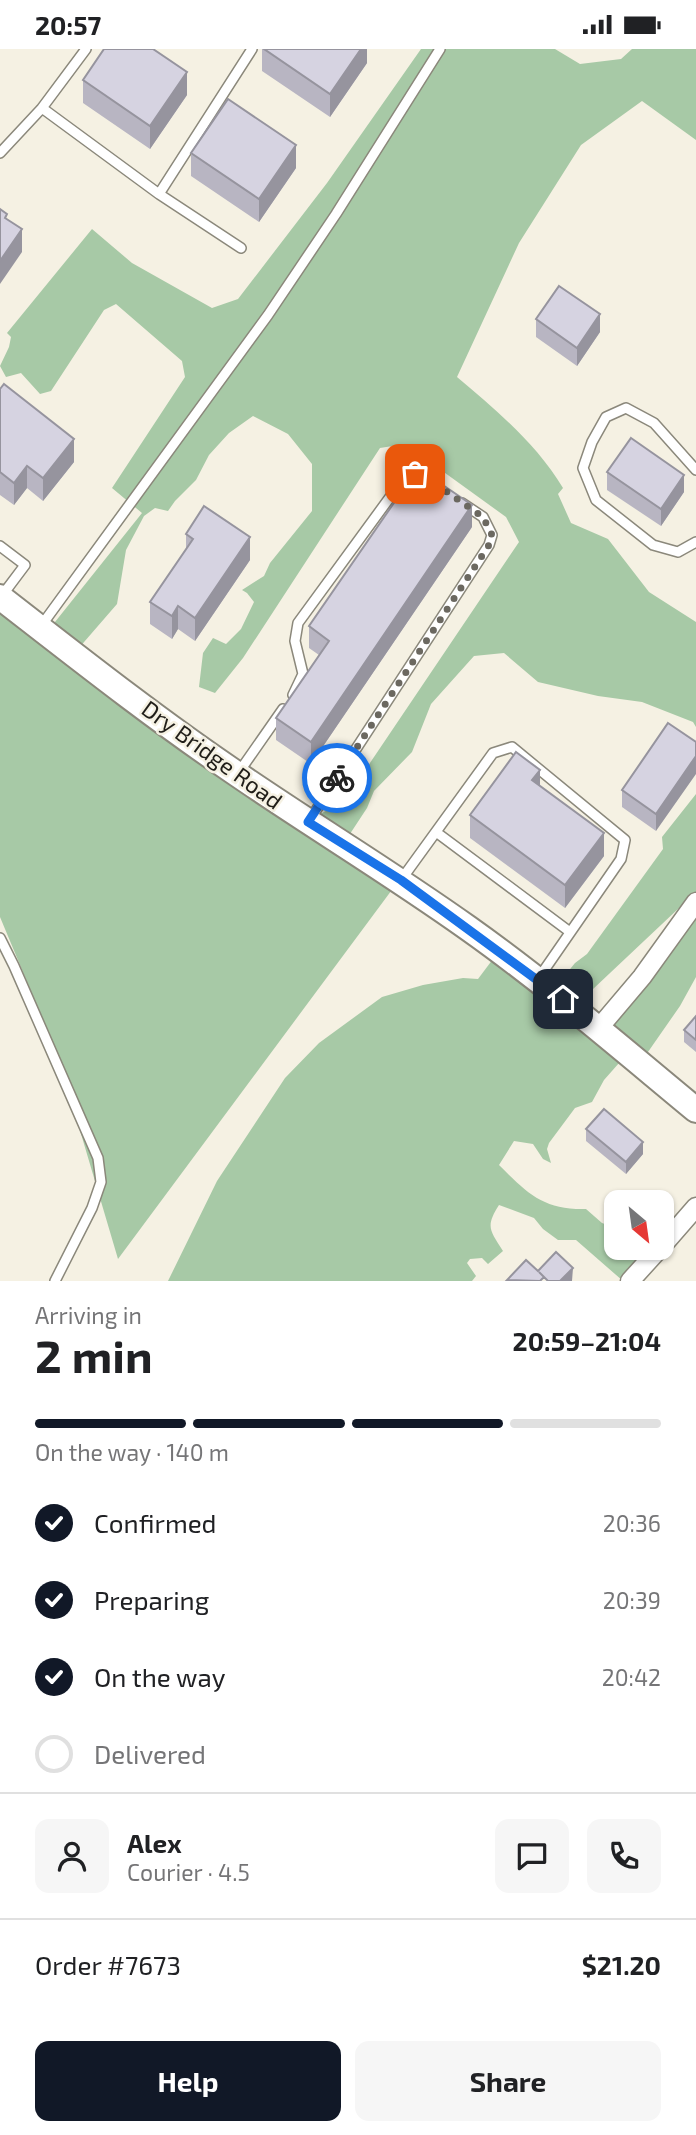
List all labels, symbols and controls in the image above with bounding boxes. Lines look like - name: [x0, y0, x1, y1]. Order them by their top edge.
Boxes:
- text: 20:57: [35, 9, 101, 40]
- pin: [385, 444, 445, 504]
- icon: bag: [396, 455, 434, 493]
- street label: Dry Bridge Road: [137, 694, 288, 815]
- courier: [302, 743, 372, 813]
- icon: bike: [318, 759, 356, 797]
- pin: [533, 969, 593, 1029]
- icon: home: [544, 980, 582, 1018]
- north arrow: [604, 1190, 674, 1260]
- map controls: [604, 1190, 674, 1260]
- text: Arriving in: [35, 1301, 142, 1329]
- text: 20:59–21:04: [513, 1325, 661, 1356]
- text: 2 min: [35, 1327, 153, 1382]
- text: On the way · 140 m: [35, 1438, 229, 1466]
- icon: check: [35, 1504, 73, 1542]
- text: Confirmed: [94, 1507, 217, 1538]
- text: 20:36: [603, 1509, 661, 1537]
- icon: check: [35, 1581, 73, 1619]
- text: Preparing: [94, 1584, 209, 1615]
- text: 20:39: [603, 1586, 661, 1614]
- icon: check: [35, 1658, 73, 1696]
- text: On the way: [94, 1661, 225, 1692]
- text: 20:42: [602, 1663, 661, 1691]
- text: Delivered: [94, 1738, 206, 1769]
- button: person: [35, 1819, 109, 1893]
- button: chat: [495, 1819, 569, 1893]
- button: phone: [587, 1819, 661, 1893]
- text: Alex: [127, 1827, 182, 1858]
- text: Courier · 4.5: [127, 1858, 250, 1886]
- text: Order #7673: [35, 1949, 181, 1980]
- text: $21.20: [582, 1949, 661, 1980]
- button: Help: [35, 2041, 341, 2121]
- button: Share: [355, 2041, 661, 2121]

